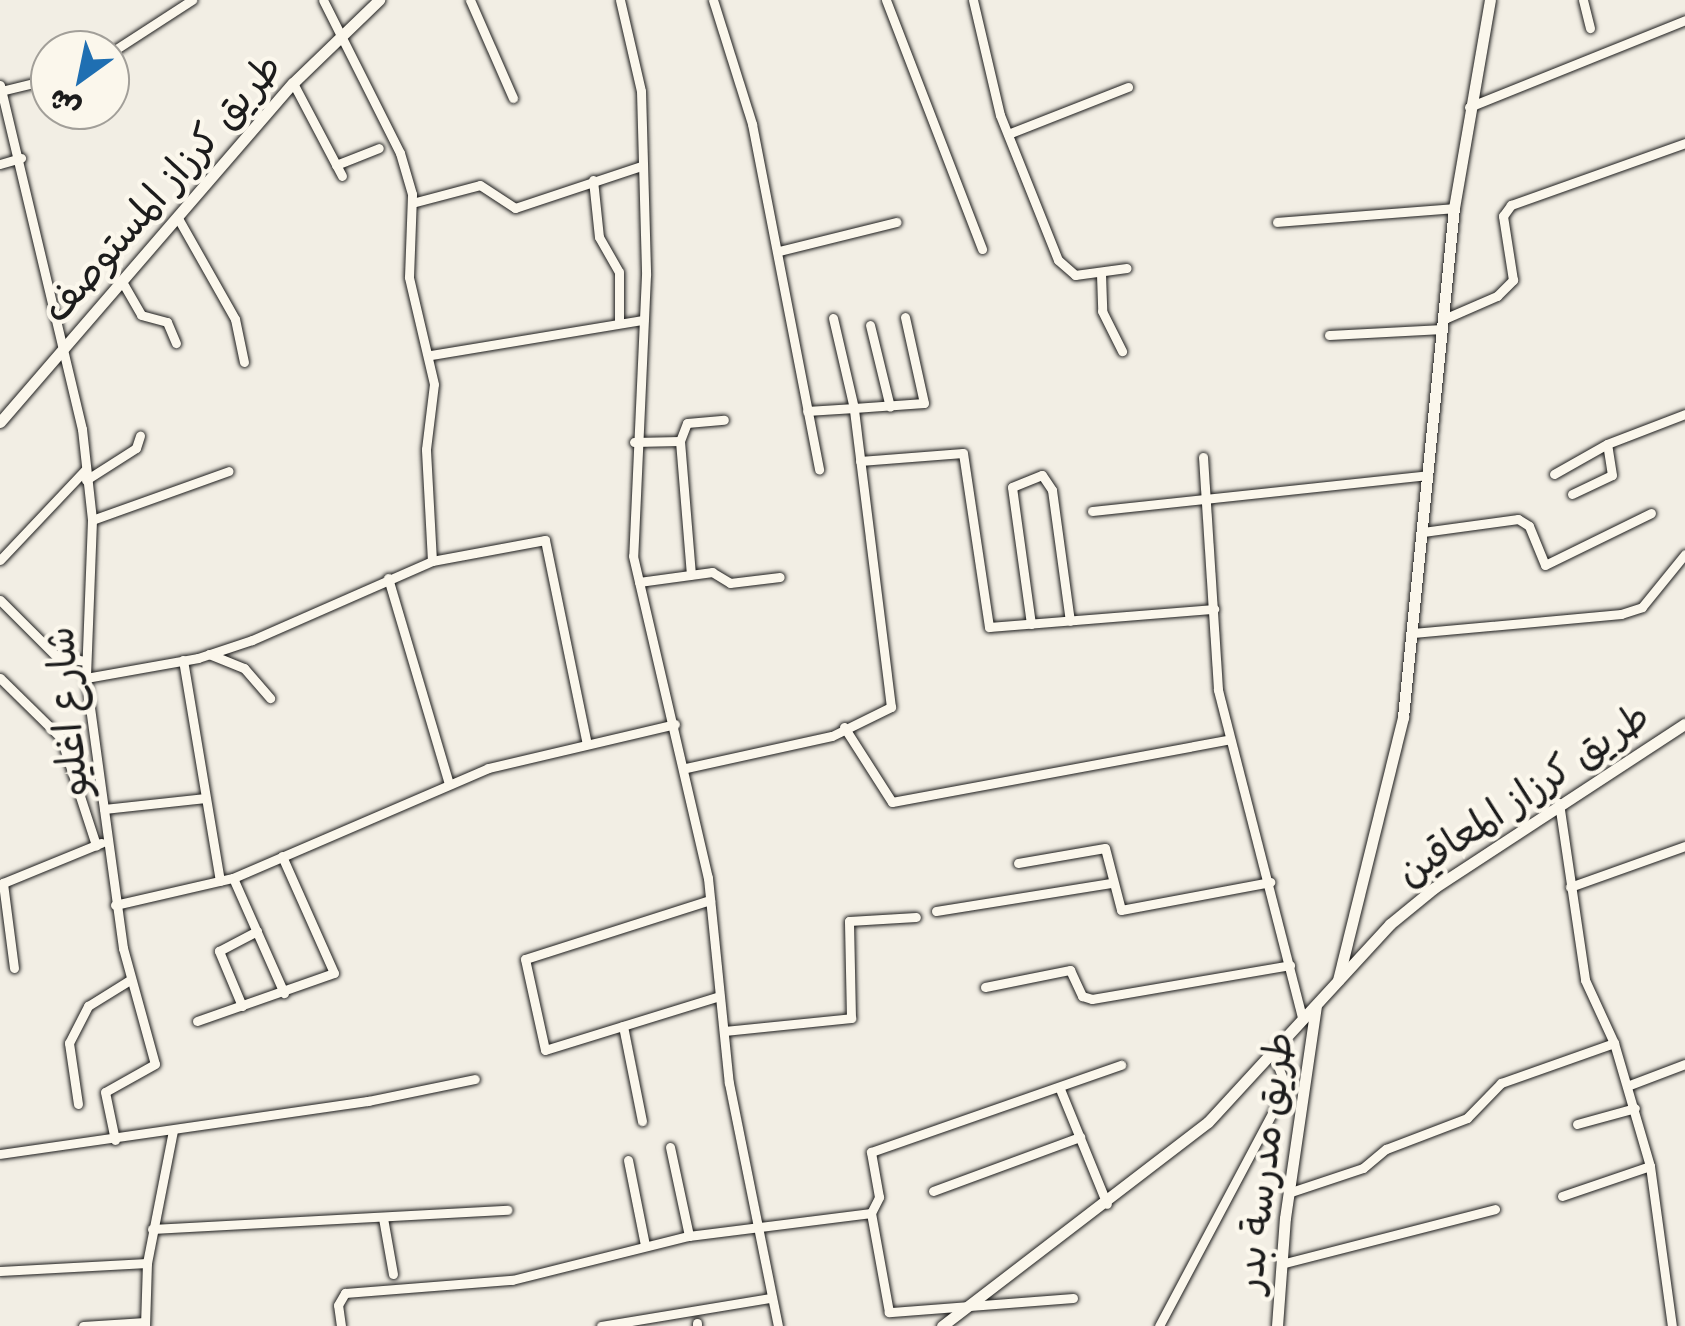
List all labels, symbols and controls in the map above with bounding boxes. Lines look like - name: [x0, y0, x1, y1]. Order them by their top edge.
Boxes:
- north arrow: [30, 30, 130, 130]
- street label: طريق كرزاز المستوصف: [32, 43, 292, 333]
- text: ش: [42, 81, 87, 127]
- street label: شارع اغليو: [36, 625, 98, 799]
- street label: طريق كرزاز المعاقين: [1387, 692, 1659, 896]
- street label: طريق مدرسة بدر: [1224, 1029, 1304, 1295]

